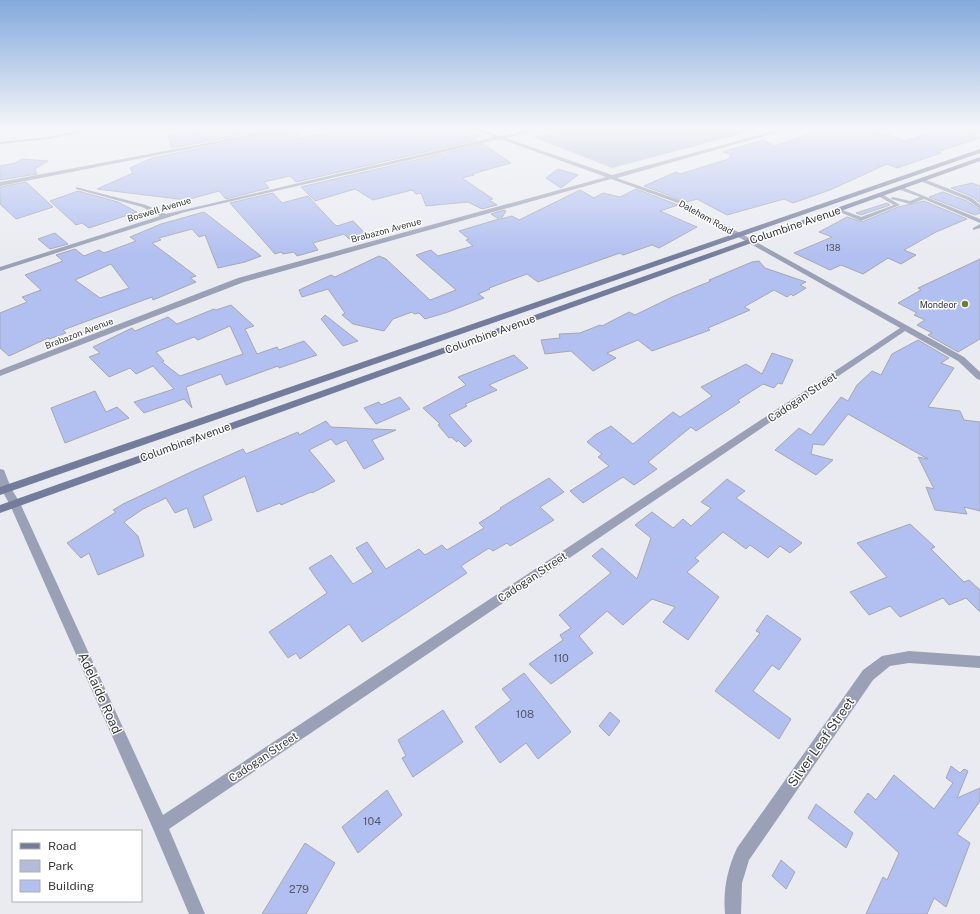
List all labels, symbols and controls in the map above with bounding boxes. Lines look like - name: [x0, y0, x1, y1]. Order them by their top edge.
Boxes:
- street label: Boswell Avenue: [126, 194, 192, 224]
- street label: Daleham Road: [677, 198, 735, 236]
- street label: Columbine Avenue: [748, 204, 842, 246]
- street label: Brabazon Avenue: [350, 215, 422, 245]
- house number: 138: [825, 242, 841, 253]
- place label: Mondeor: [920, 299, 957, 310]
- marker: Mondeor: [960, 299, 970, 309]
- street label: Columbine Avenue: [443, 312, 537, 356]
- street label: Brabazon Avenue: [43, 315, 115, 351]
- street label: Cadogan Street: [765, 370, 839, 424]
- street label: Columbine Avenue: [138, 420, 232, 464]
- street label: Cadogan Street: [495, 550, 569, 604]
- street label: Adelaide Road: [75, 650, 125, 736]
- house number: 110: [553, 652, 569, 664]
- street label: Silver Leaf Street: [785, 694, 857, 790]
- house number: 108: [516, 708, 534, 720]
- street label: Cadogan Street: [226, 730, 300, 784]
- house number: 104: [363, 815, 381, 827]
- legend: [12, 830, 142, 902]
- text: Road: [48, 839, 76, 853]
- text: Park: [48, 859, 74, 873]
- text: Building: [48, 879, 94, 893]
- house number: 279: [289, 883, 309, 895]

